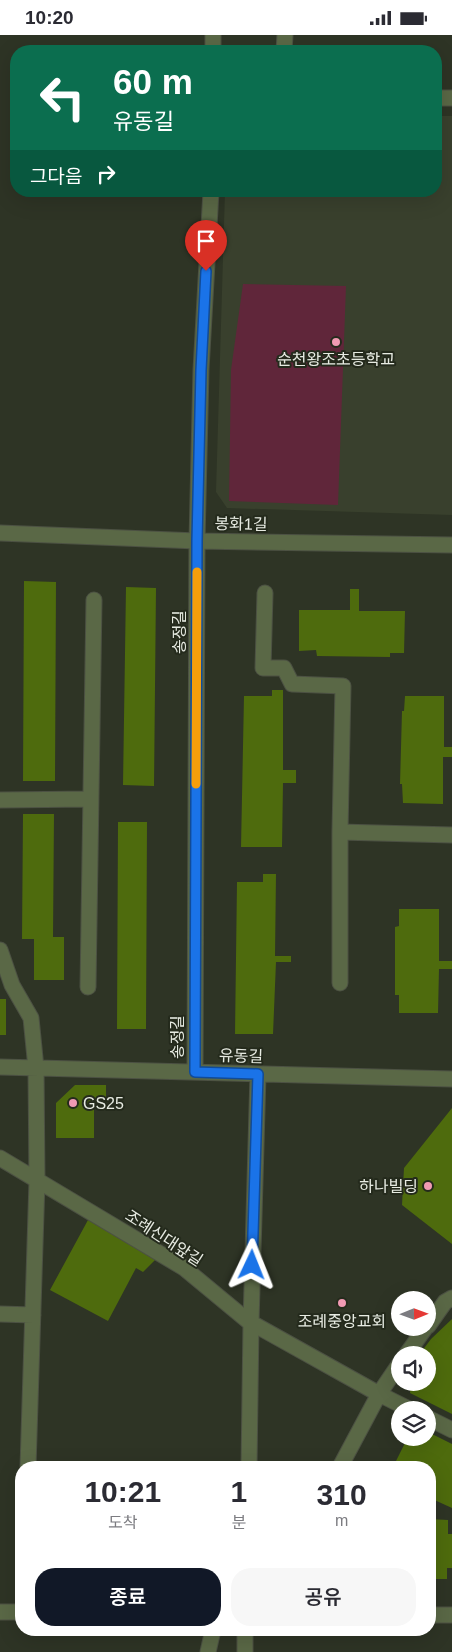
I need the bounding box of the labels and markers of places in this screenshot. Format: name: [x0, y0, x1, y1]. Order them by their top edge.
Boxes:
pin: [185, 220, 227, 271]
marker: 순천왕조초등학교: [330, 336, 342, 348]
place label: 순천왕조초등학교: [277, 351, 395, 368]
place label: GS25: [83, 1095, 124, 1112]
marker: GS25: [67, 1097, 79, 1109]
place label: 하나빌딩: [359, 1178, 418, 1195]
marker: 하나빌딩: [422, 1180, 434, 1192]
marker: 조례중앙교회: [336, 1297, 348, 1309]
place label: 조례중앙교회: [298, 1313, 386, 1330]

